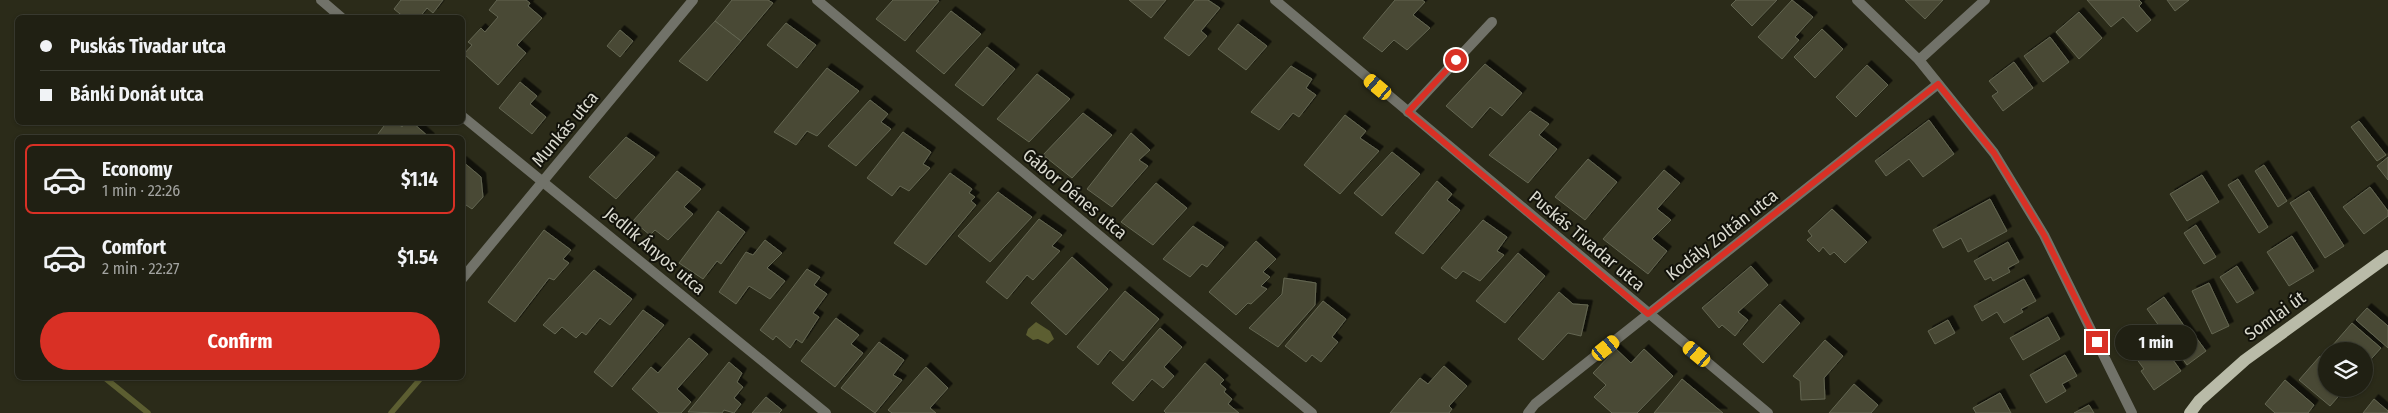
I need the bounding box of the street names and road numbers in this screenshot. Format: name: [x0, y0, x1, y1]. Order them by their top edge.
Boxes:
street label: Munkás utca: [527, 87, 603, 171]
street label: Gábor Dénes utca: [1018, 144, 1132, 244]
street label: Kodály Zoltán utca: [1662, 184, 1782, 285]
street label: Puskás Tivadar utca: [1525, 186, 1650, 296]
street label: Jedlik Ányos utca: [600, 202, 711, 300]
street label: Somlai út: [2240, 287, 2310, 345]

